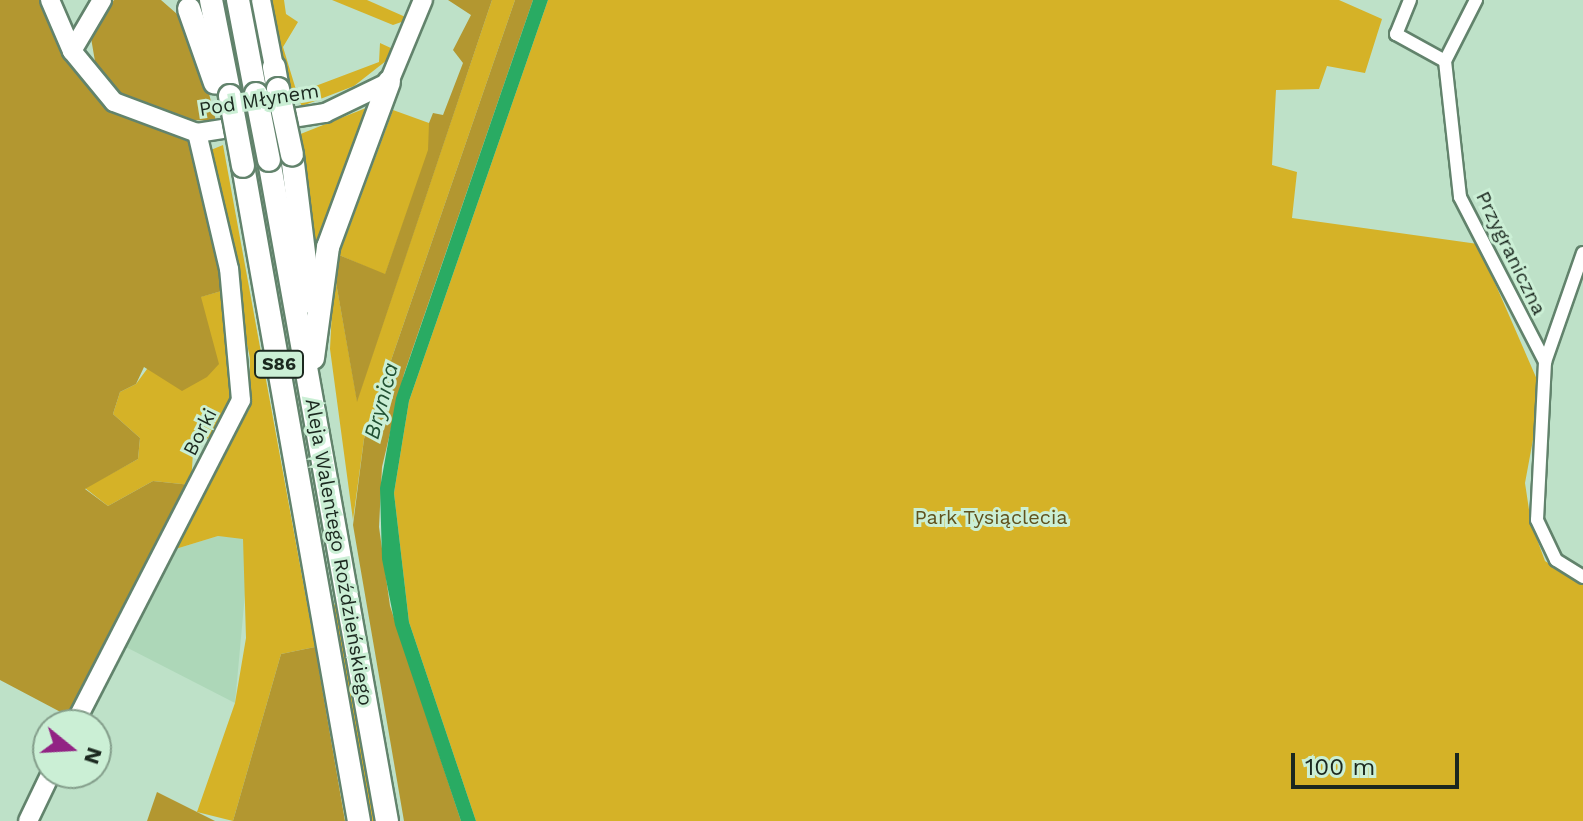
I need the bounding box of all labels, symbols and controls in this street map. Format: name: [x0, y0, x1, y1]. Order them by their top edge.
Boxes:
street label: Pod Młynem: [197, 79, 321, 121]
street label: Przygraniczna: [1471, 187, 1551, 319]
road number: S86: [253, 350, 305, 378]
water label: Brynica: [358, 360, 404, 442]
street label: Aleja Walentego Roździeńskiego: [300, 396, 378, 708]
street label: Borki: [178, 404, 222, 460]
park label: Park Tysiąclecia: [914, 505, 1068, 529]
north arrow: [32, 709, 112, 789]
scale bar: [1295, 737, 1463, 787]
text: N: [79, 744, 108, 768]
text: 100 m: [1305, 753, 1375, 781]

